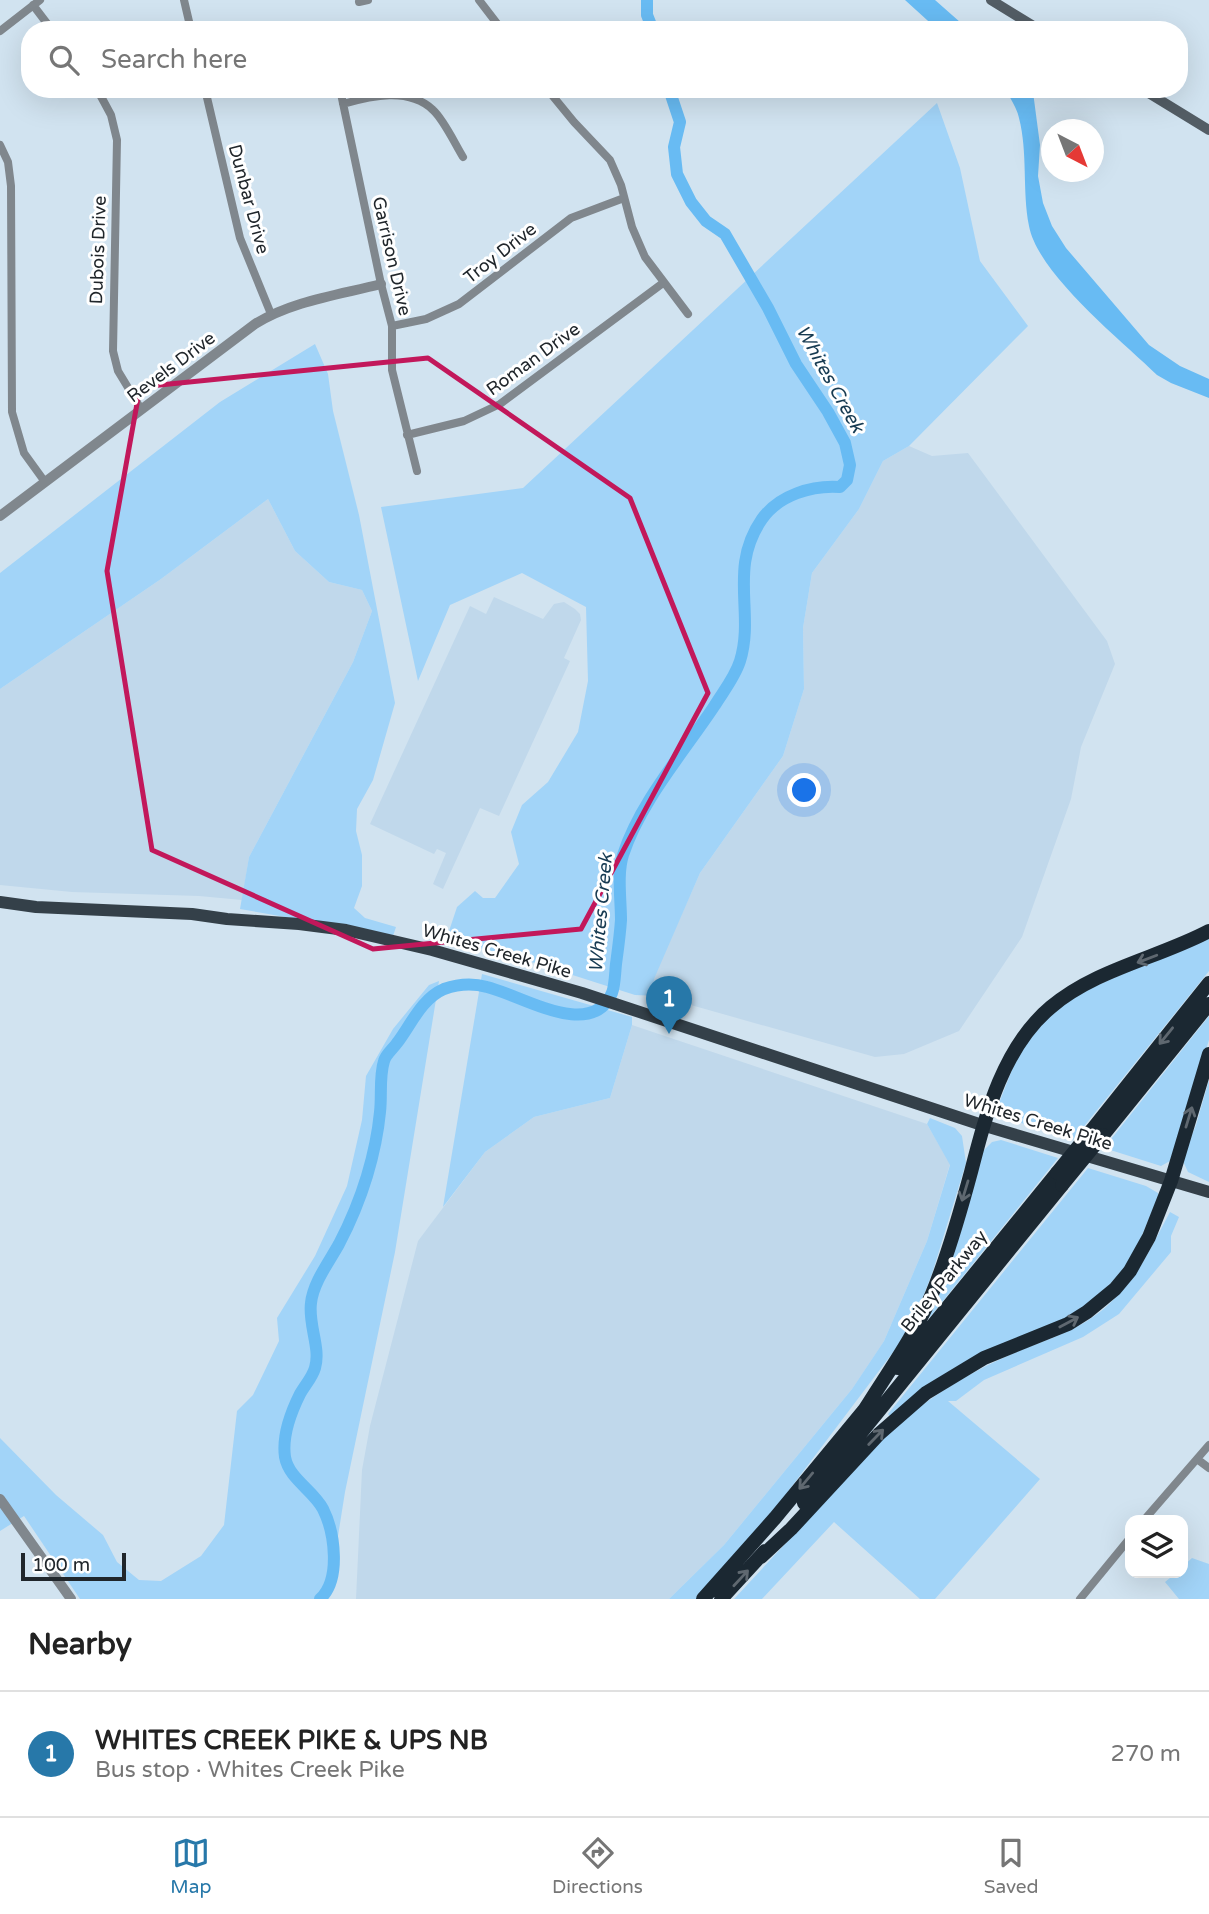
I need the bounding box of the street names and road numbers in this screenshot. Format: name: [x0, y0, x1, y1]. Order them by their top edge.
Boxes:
street label: Dunbar Drive: [224, 142, 274, 256]
street label: Garrison Drive: [368, 194, 416, 318]
street label: Dubois Drive: [85, 195, 111, 305]
street label: Troy Drive: [459, 218, 541, 288]
street label: Roman Drive: [482, 318, 584, 400]
street label: Revels Drive: [123, 327, 219, 407]
street label: Whites Creek Pike: [420, 919, 574, 983]
street label: Whites Creek Pike: [961, 1089, 1115, 1155]
street label: Briley Parkway: [896, 1225, 992, 1336]

